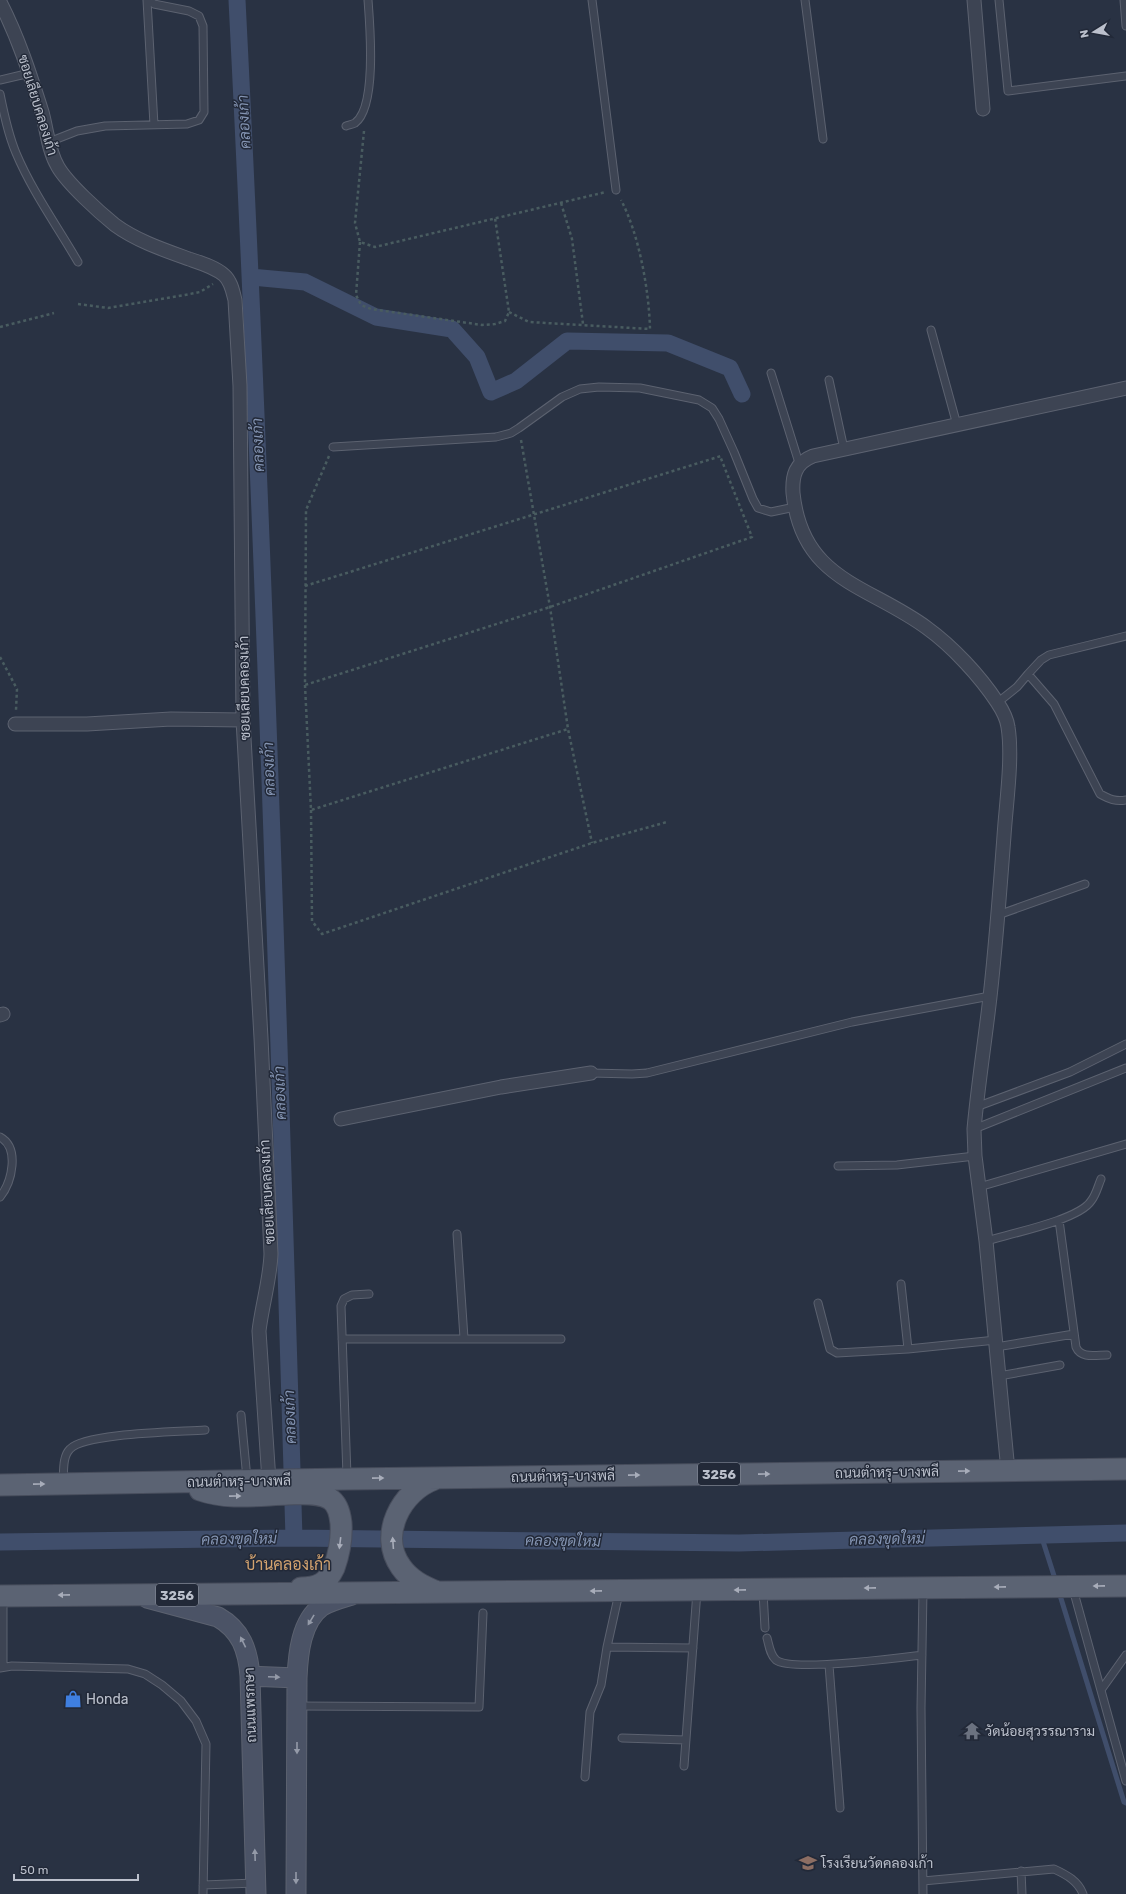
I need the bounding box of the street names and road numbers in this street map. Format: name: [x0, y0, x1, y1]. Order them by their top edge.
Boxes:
street label: ซอยเลียบคลองเก้า: [14, 52, 62, 158]
street label: ซอยเลียบคลองเก้า: [234, 636, 254, 740]
street label: ซอยเลียบคลองเก้า: [255, 1139, 279, 1245]
street label: ถนนตำหรุ-บางพลี: [835, 1462, 939, 1483]
road number: 3256: [698, 1463, 740, 1485]
street label: ถนนตำหรุ-บางพลี: [511, 1466, 615, 1487]
street label: ถนนตำหรุ-บางพลี: [187, 1471, 291, 1492]
road number: 3256: [156, 1584, 198, 1606]
street label: ถนนแพรกษา: [241, 1667, 260, 1743]

